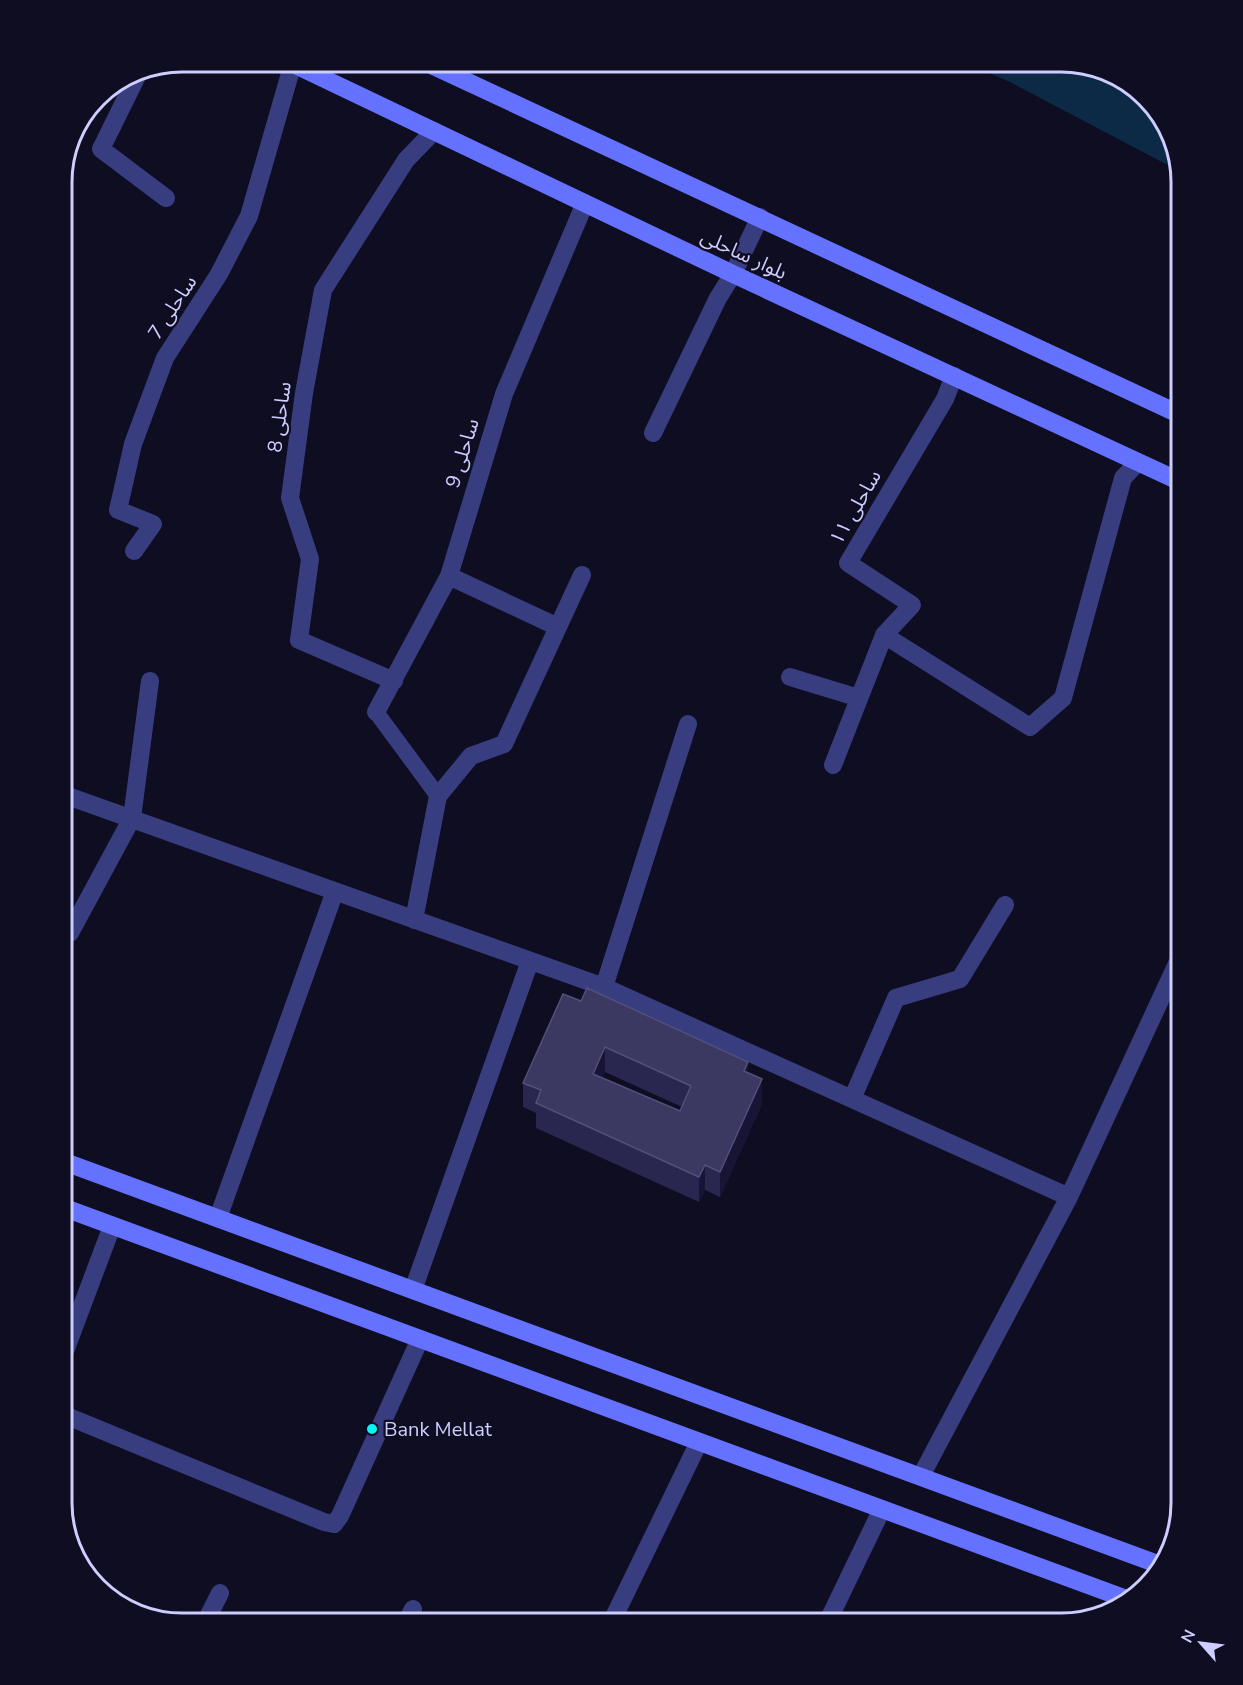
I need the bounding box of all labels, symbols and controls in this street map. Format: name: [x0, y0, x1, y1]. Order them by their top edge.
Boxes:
street label: بلوار ساحلی: [696, 223, 791, 286]
street label: ساحلی 7: [142, 270, 203, 344]
street label: ساحلی 8: [261, 380, 298, 454]
street label: ساحلی 9: [439, 415, 486, 491]
street label: ساحلی ۱۱: [823, 465, 888, 550]
place label: Bank Mellat: [384, 1416, 493, 1443]
marker: Bank Mellat: [365, 1422, 379, 1436]
north arrow: [1171, 1613, 1231, 1673]
text: N: [1176, 1626, 1201, 1647]

